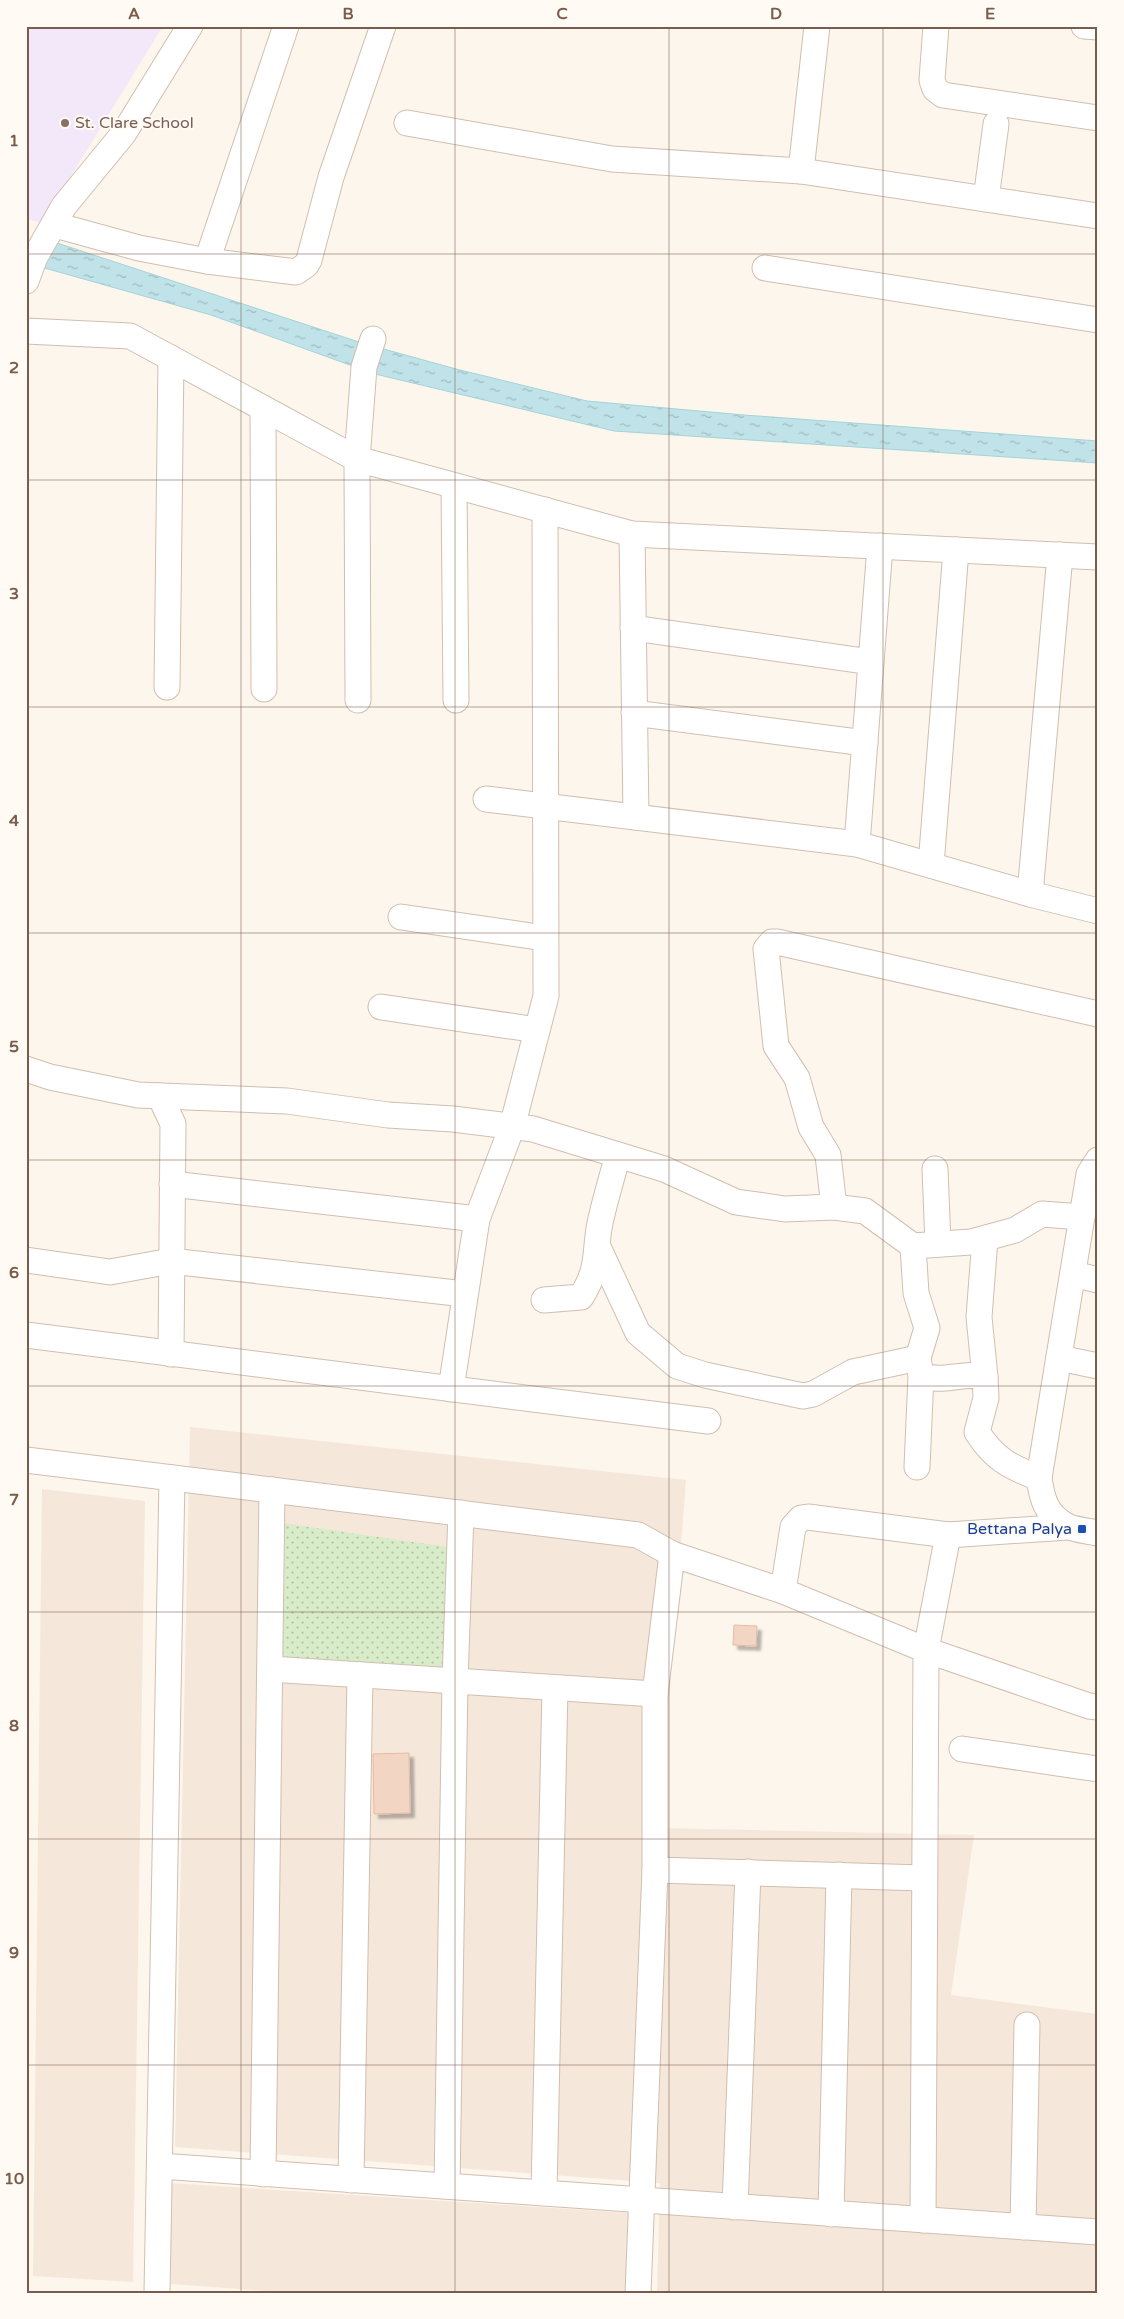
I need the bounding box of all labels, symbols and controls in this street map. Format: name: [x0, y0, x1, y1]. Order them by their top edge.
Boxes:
text: A: [128, 4, 140, 24]
text: B: [342, 4, 354, 24]
text: C: [556, 4, 568, 24]
text: D: [770, 4, 782, 24]
text: E: [985, 4, 995, 24]
place label: St. Clare School: [75, 113, 194, 133]
marker: St. Clare School: [59, 117, 71, 129]
text: 1: [9, 131, 19, 151]
text: 2: [9, 358, 19, 378]
text: 3: [9, 584, 19, 604]
text: 4: [9, 811, 19, 831]
text: 5: [9, 1037, 19, 1057]
text: 6: [9, 1263, 19, 1283]
text: 7: [9, 1490, 19, 1510]
place label: Bettana Palya: [967, 1519, 1072, 1539]
marker: Bettana Palya: [1076, 1523, 1088, 1535]
text: 8: [9, 1716, 19, 1736]
text: 9: [9, 1943, 19, 1963]
text: 10: [4, 2169, 24, 2189]

